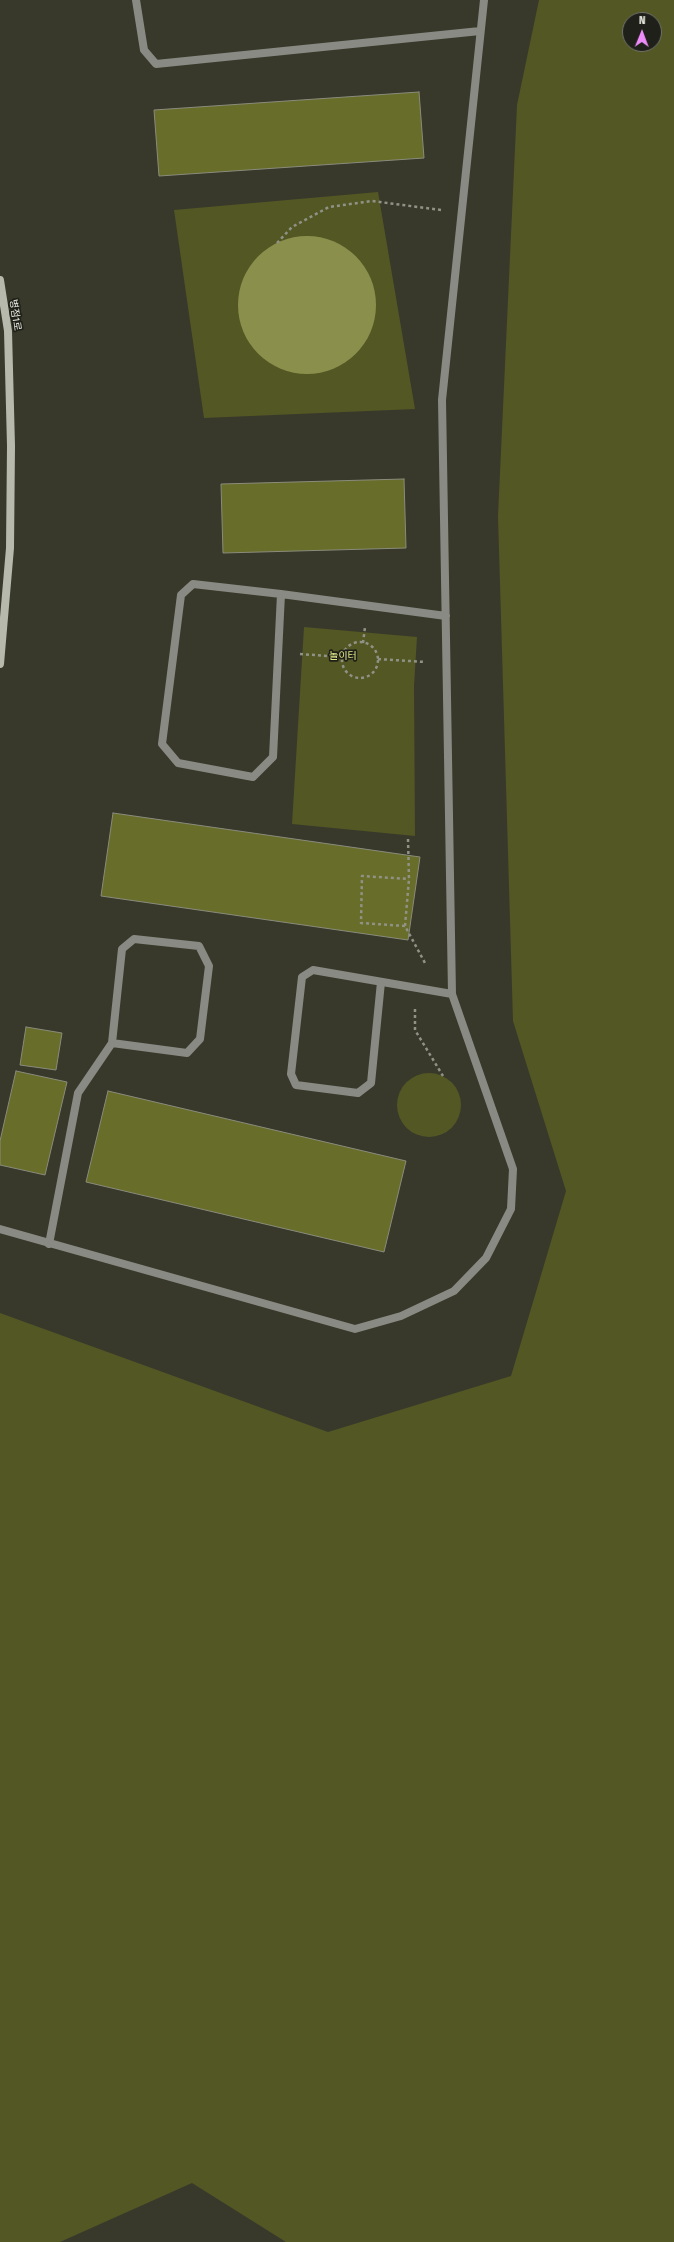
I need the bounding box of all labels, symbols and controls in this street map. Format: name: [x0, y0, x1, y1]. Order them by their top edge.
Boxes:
north arrow: [622, 12, 662, 52]
text: N: [639, 14, 646, 27]
street label: 병점1로: [7, 299, 23, 331]
park label: 놀이터: [329, 650, 357, 662]

